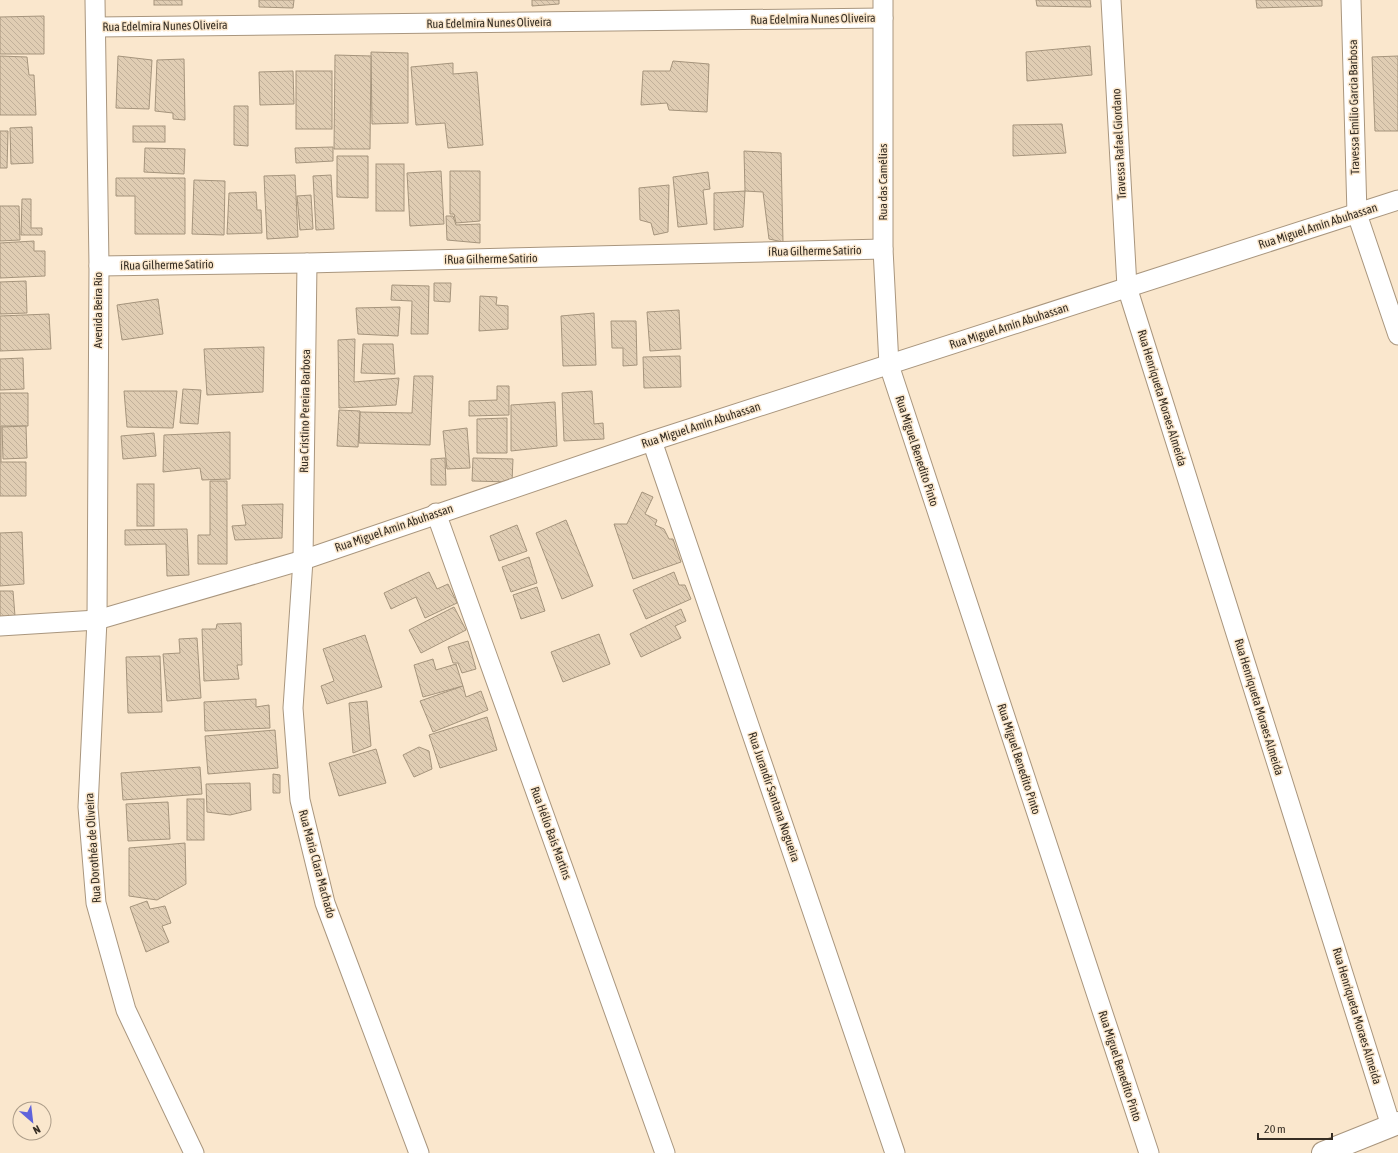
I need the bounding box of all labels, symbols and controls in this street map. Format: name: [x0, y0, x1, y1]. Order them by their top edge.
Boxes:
street label: Rua Edelmira Nunes Oliveira: [750, 11, 876, 27]
street label: Rua Edelmira Nunes Oliveira: [426, 15, 552, 31]
street label: Rua Edelmira Nunes Oliveira: [102, 18, 228, 34]
street label: Travessa Emílio Garcia Barbosa: [1346, 39, 1362, 175]
street label: Travessa Rafael Giordano: [1109, 88, 1129, 200]
street label: Rua das Camélias: [876, 144, 890, 221]
street label: Rua Miguel Amin Abuhassan: [1257, 200, 1379, 252]
street label: íRua Gilherme Satirio: [768, 243, 862, 259]
street label: íRua Gilherme Satirio: [444, 251, 538, 267]
street label: íRua Gilherme Satirio: [120, 257, 214, 273]
street label: Avenida Beira Rio: [91, 271, 105, 348]
street label: Rua Miguel Amin Abuhassan: [948, 300, 1070, 352]
street label: Rua Henriqueta Moraes Almeida: [1135, 328, 1189, 468]
street label: Rua Cristino Pereira Barbosa: [297, 349, 313, 473]
street label: Rua Miguel Benedito Pinto: [892, 394, 942, 508]
street label: Rua Miguel Amin Abuhassan: [640, 399, 762, 451]
street label: Rua Miguel Amin Abuhassan: [333, 501, 455, 555]
street label: Rua Henriqueta Moraes Almeida: [1232, 637, 1286, 777]
street label: Rua Miguel Benedito Pinto: [994, 702, 1044, 816]
street label: Rua Jurandir Santana Nogueira: [745, 730, 803, 864]
street label: Rua Hélio Baís Martins: [528, 785, 574, 881]
street label: Rua Dorothéa de Oliveira: [82, 793, 104, 903]
street label: Rua Maria Clara Machado: [296, 808, 338, 920]
street label: Rua Henriqueta Moraes Almeida: [1330, 946, 1384, 1086]
street label: Rua Miguel Benedito Pinto: [1095, 1009, 1145, 1123]
north arrow: [12, 1101, 52, 1141]
scale bar: [1258, 1115, 1332, 1141]
text: 20 m: [1264, 1122, 1286, 1136]
text: N: [31, 1123, 42, 1137]

